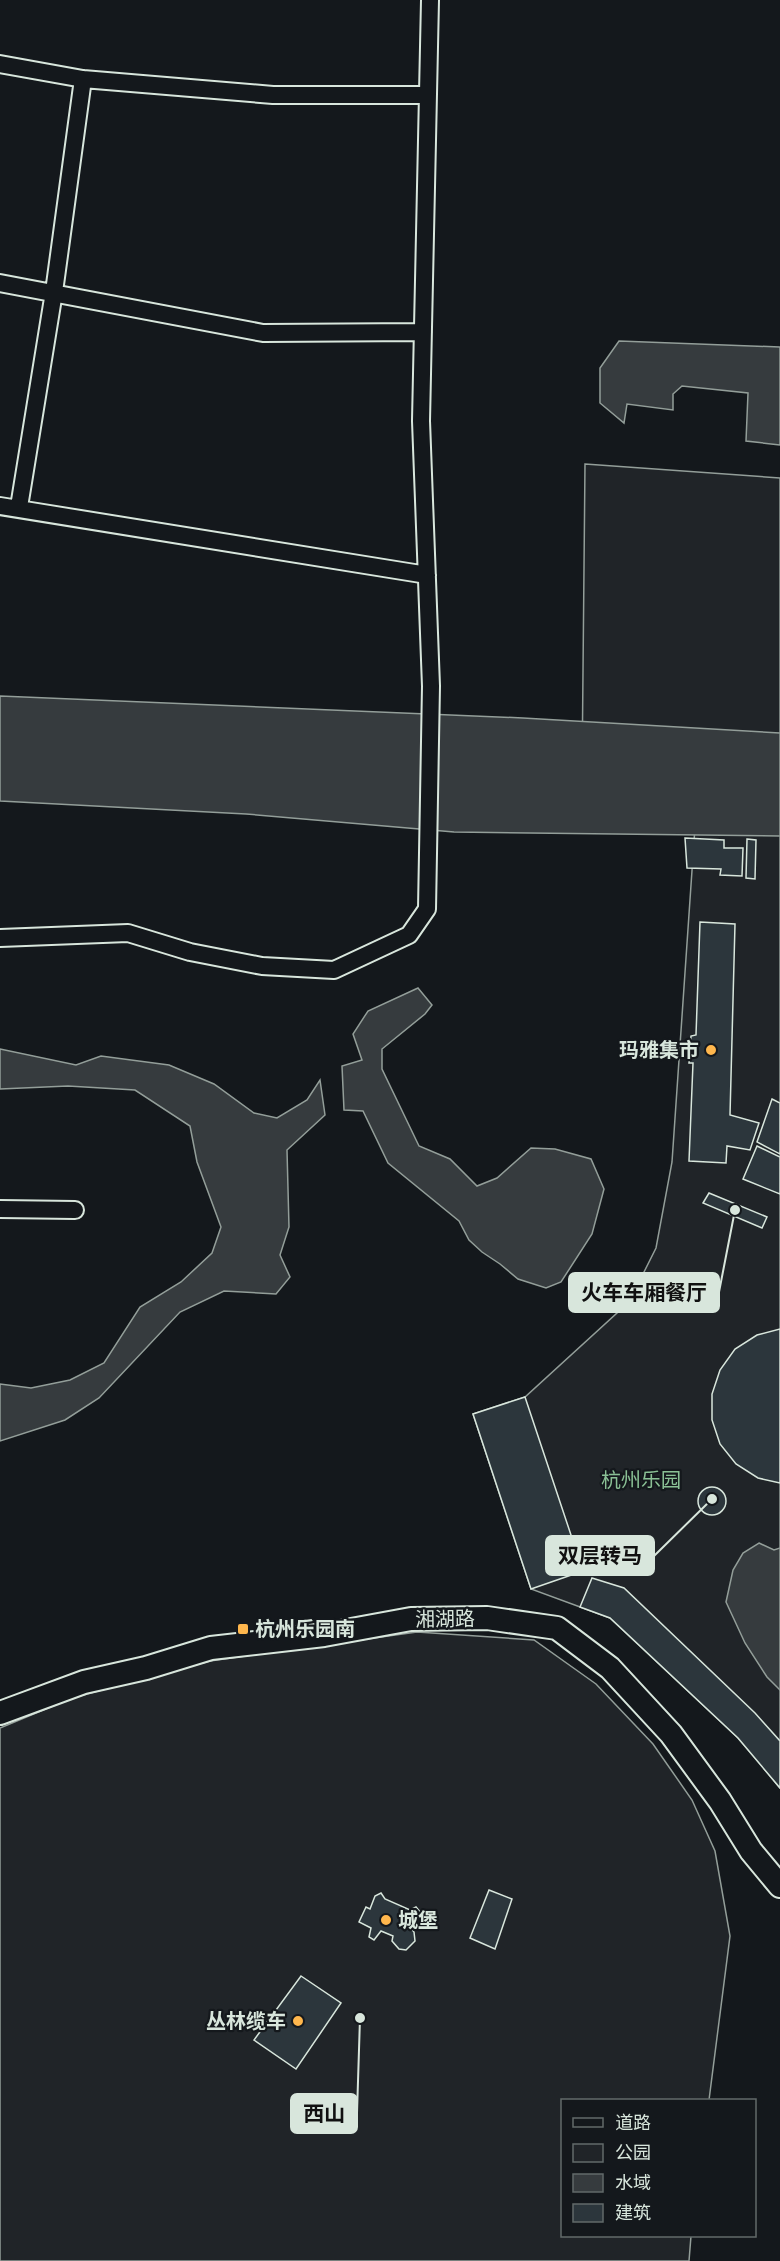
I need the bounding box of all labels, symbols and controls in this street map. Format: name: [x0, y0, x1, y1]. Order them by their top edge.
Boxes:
place label: 玛雅集市: [619, 1037, 699, 1063]
marker: 玛雅集市: [704, 1043, 718, 1057]
callout: 火车车厢餐厅: [569, 1273, 719, 1312]
text: 火车车厢餐厅: [581, 1279, 707, 1306]
park label: 杭州乐园: [601, 1467, 681, 1493]
callout: 双层转马: [546, 1536, 654, 1575]
text: 双层转马: [558, 1542, 642, 1569]
street label: 湘湖路: [415, 1605, 475, 1633]
place label: 杭州乐园南: [255, 1616, 355, 1642]
marker: 杭州乐园南: [236, 1622, 250, 1636]
place label: 城堡: [398, 1907, 438, 1933]
marker: 城堡: [379, 1913, 393, 1927]
place label: 丛林缆车: [206, 2008, 286, 2034]
marker: 丛林缆车: [291, 2014, 305, 2028]
callout: 西山: [291, 2094, 357, 2133]
legend: [561, 2099, 756, 2237]
text: 西山: [303, 2100, 345, 2127]
text: 道路: [615, 2111, 651, 2134]
text: 公园: [615, 2141, 651, 2164]
text: 水域: [615, 2171, 651, 2194]
text: 建筑: [615, 2201, 651, 2224]

